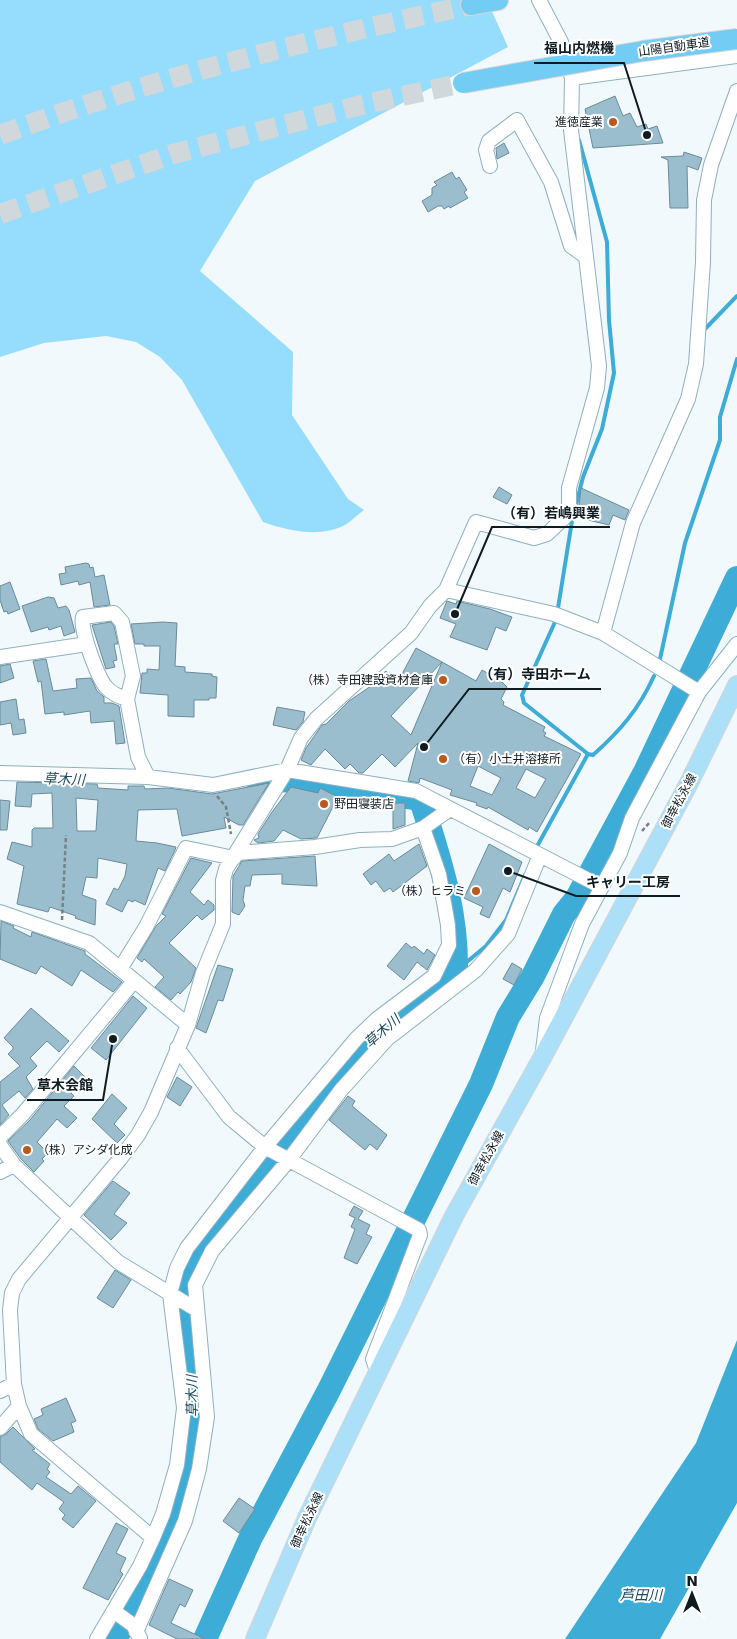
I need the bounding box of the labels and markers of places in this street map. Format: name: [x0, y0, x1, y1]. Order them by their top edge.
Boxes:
callout: 福山内燃機: [534, 34, 624, 63]
place label: 進徳産業: [555, 115, 603, 129]
marker: 進徳産業: [607, 116, 619, 128]
callout: （有）若嶋興業: [492, 498, 610, 527]
callout: （有）寺田ホーム: [469, 660, 601, 689]
place label: （株）寺田建設資材倉庫: [301, 673, 433, 687]
marker: （株）寺田建設資材倉庫: [437, 674, 449, 686]
place label: （有）小土井溶接所: [453, 752, 561, 766]
marker: （有）小土井溶接所: [437, 753, 449, 765]
place label: 野田寝装店: [334, 797, 394, 811]
marker: 野田寝装店: [318, 798, 330, 810]
callout: キャリー工房: [576, 867, 680, 896]
place label: （株）ヒラミ: [394, 884, 466, 898]
marker: （株）ヒラミ: [470, 885, 482, 897]
callout: 草木会館: [27, 1071, 103, 1100]
place label: （株）アシダ化成: [37, 1143, 133, 1157]
marker: （株）アシダ化成: [21, 1144, 33, 1156]

